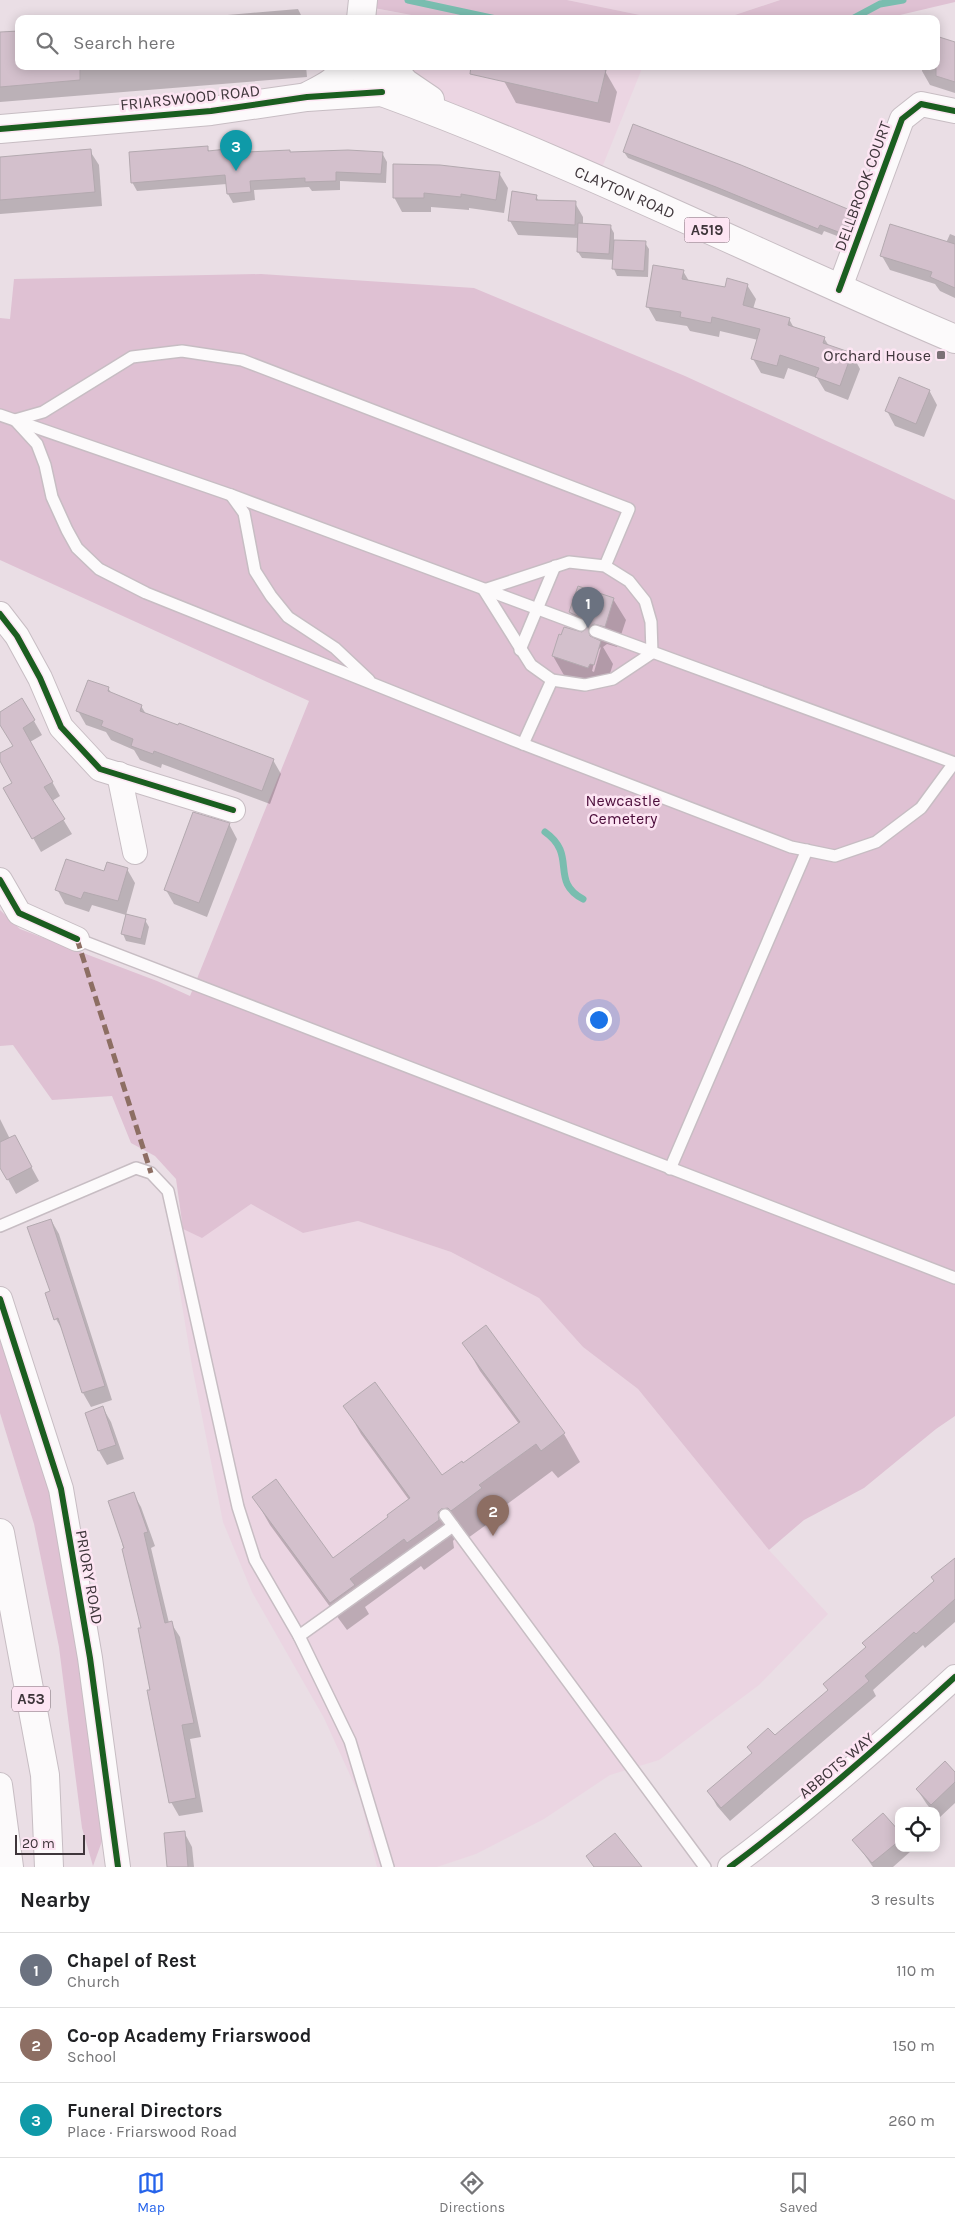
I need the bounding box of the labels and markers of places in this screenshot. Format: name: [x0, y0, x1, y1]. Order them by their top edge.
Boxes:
pin: 3: [220, 130, 252, 171]
place label: Orchard House: [823, 346, 931, 365]
marker: Orchard House: [935, 349, 947, 361]
pin: 1: [572, 587, 604, 628]
pin: 2: [477, 1495, 509, 1536]

